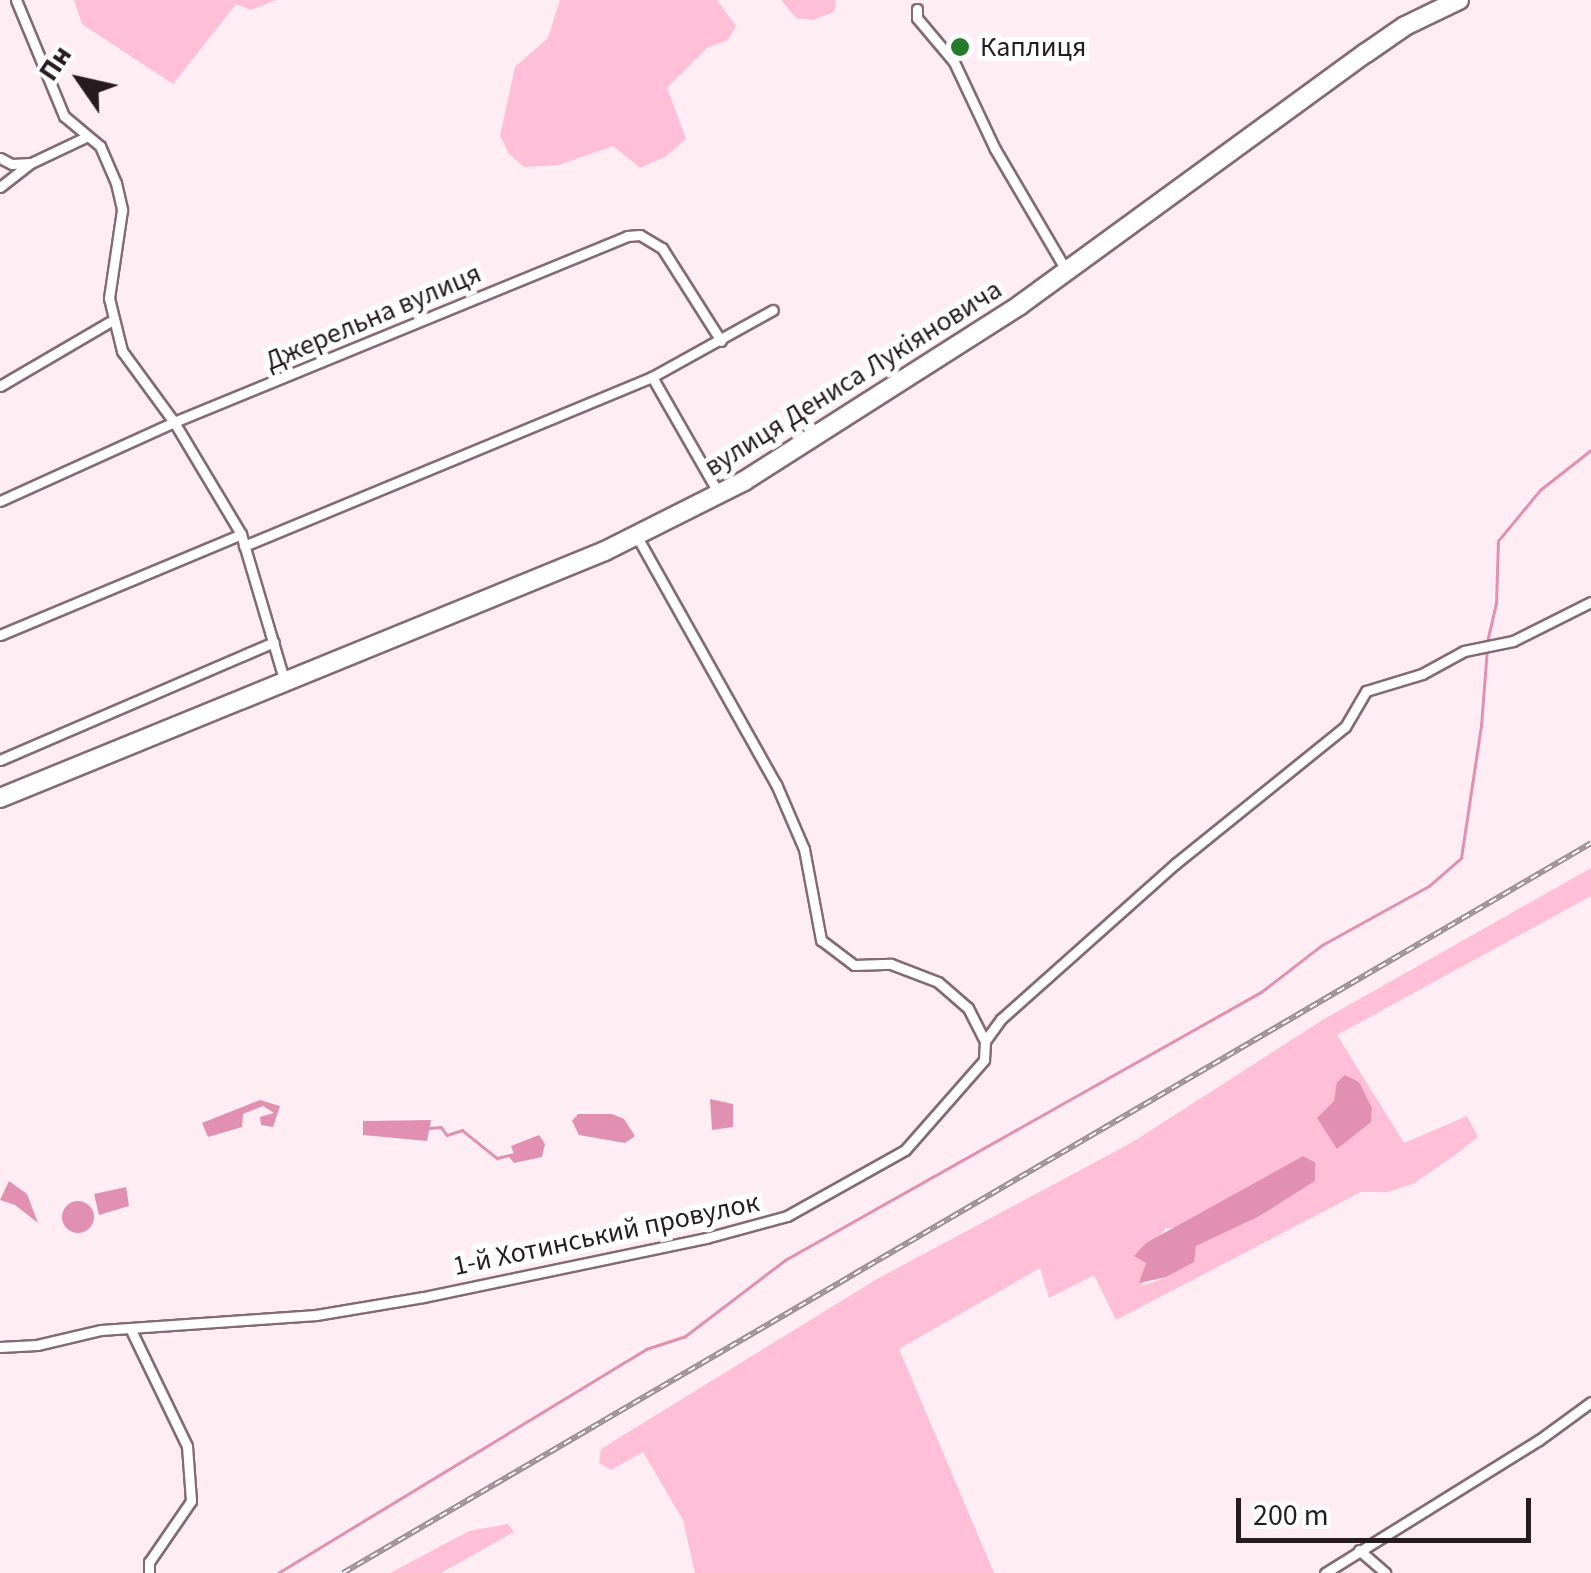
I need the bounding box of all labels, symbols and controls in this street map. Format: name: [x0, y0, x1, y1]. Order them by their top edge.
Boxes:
north arrow: [30, 30, 130, 130]
place label: Каплиця: [980, 30, 1087, 64]
marker: Каплиця: [949, 36, 971, 58]
text: Пн: [29, 38, 81, 89]
street label: Джерельна вулиця: [260, 256, 486, 378]
street label: вулиця Дениса Лукіяновича: [698, 273, 1008, 483]
street label: 1-й Хотинський провулок: [450, 1185, 762, 1283]
scale bar: [1241, 1478, 1536, 1540]
text: 200 m: [1253, 1494, 1329, 1537]

